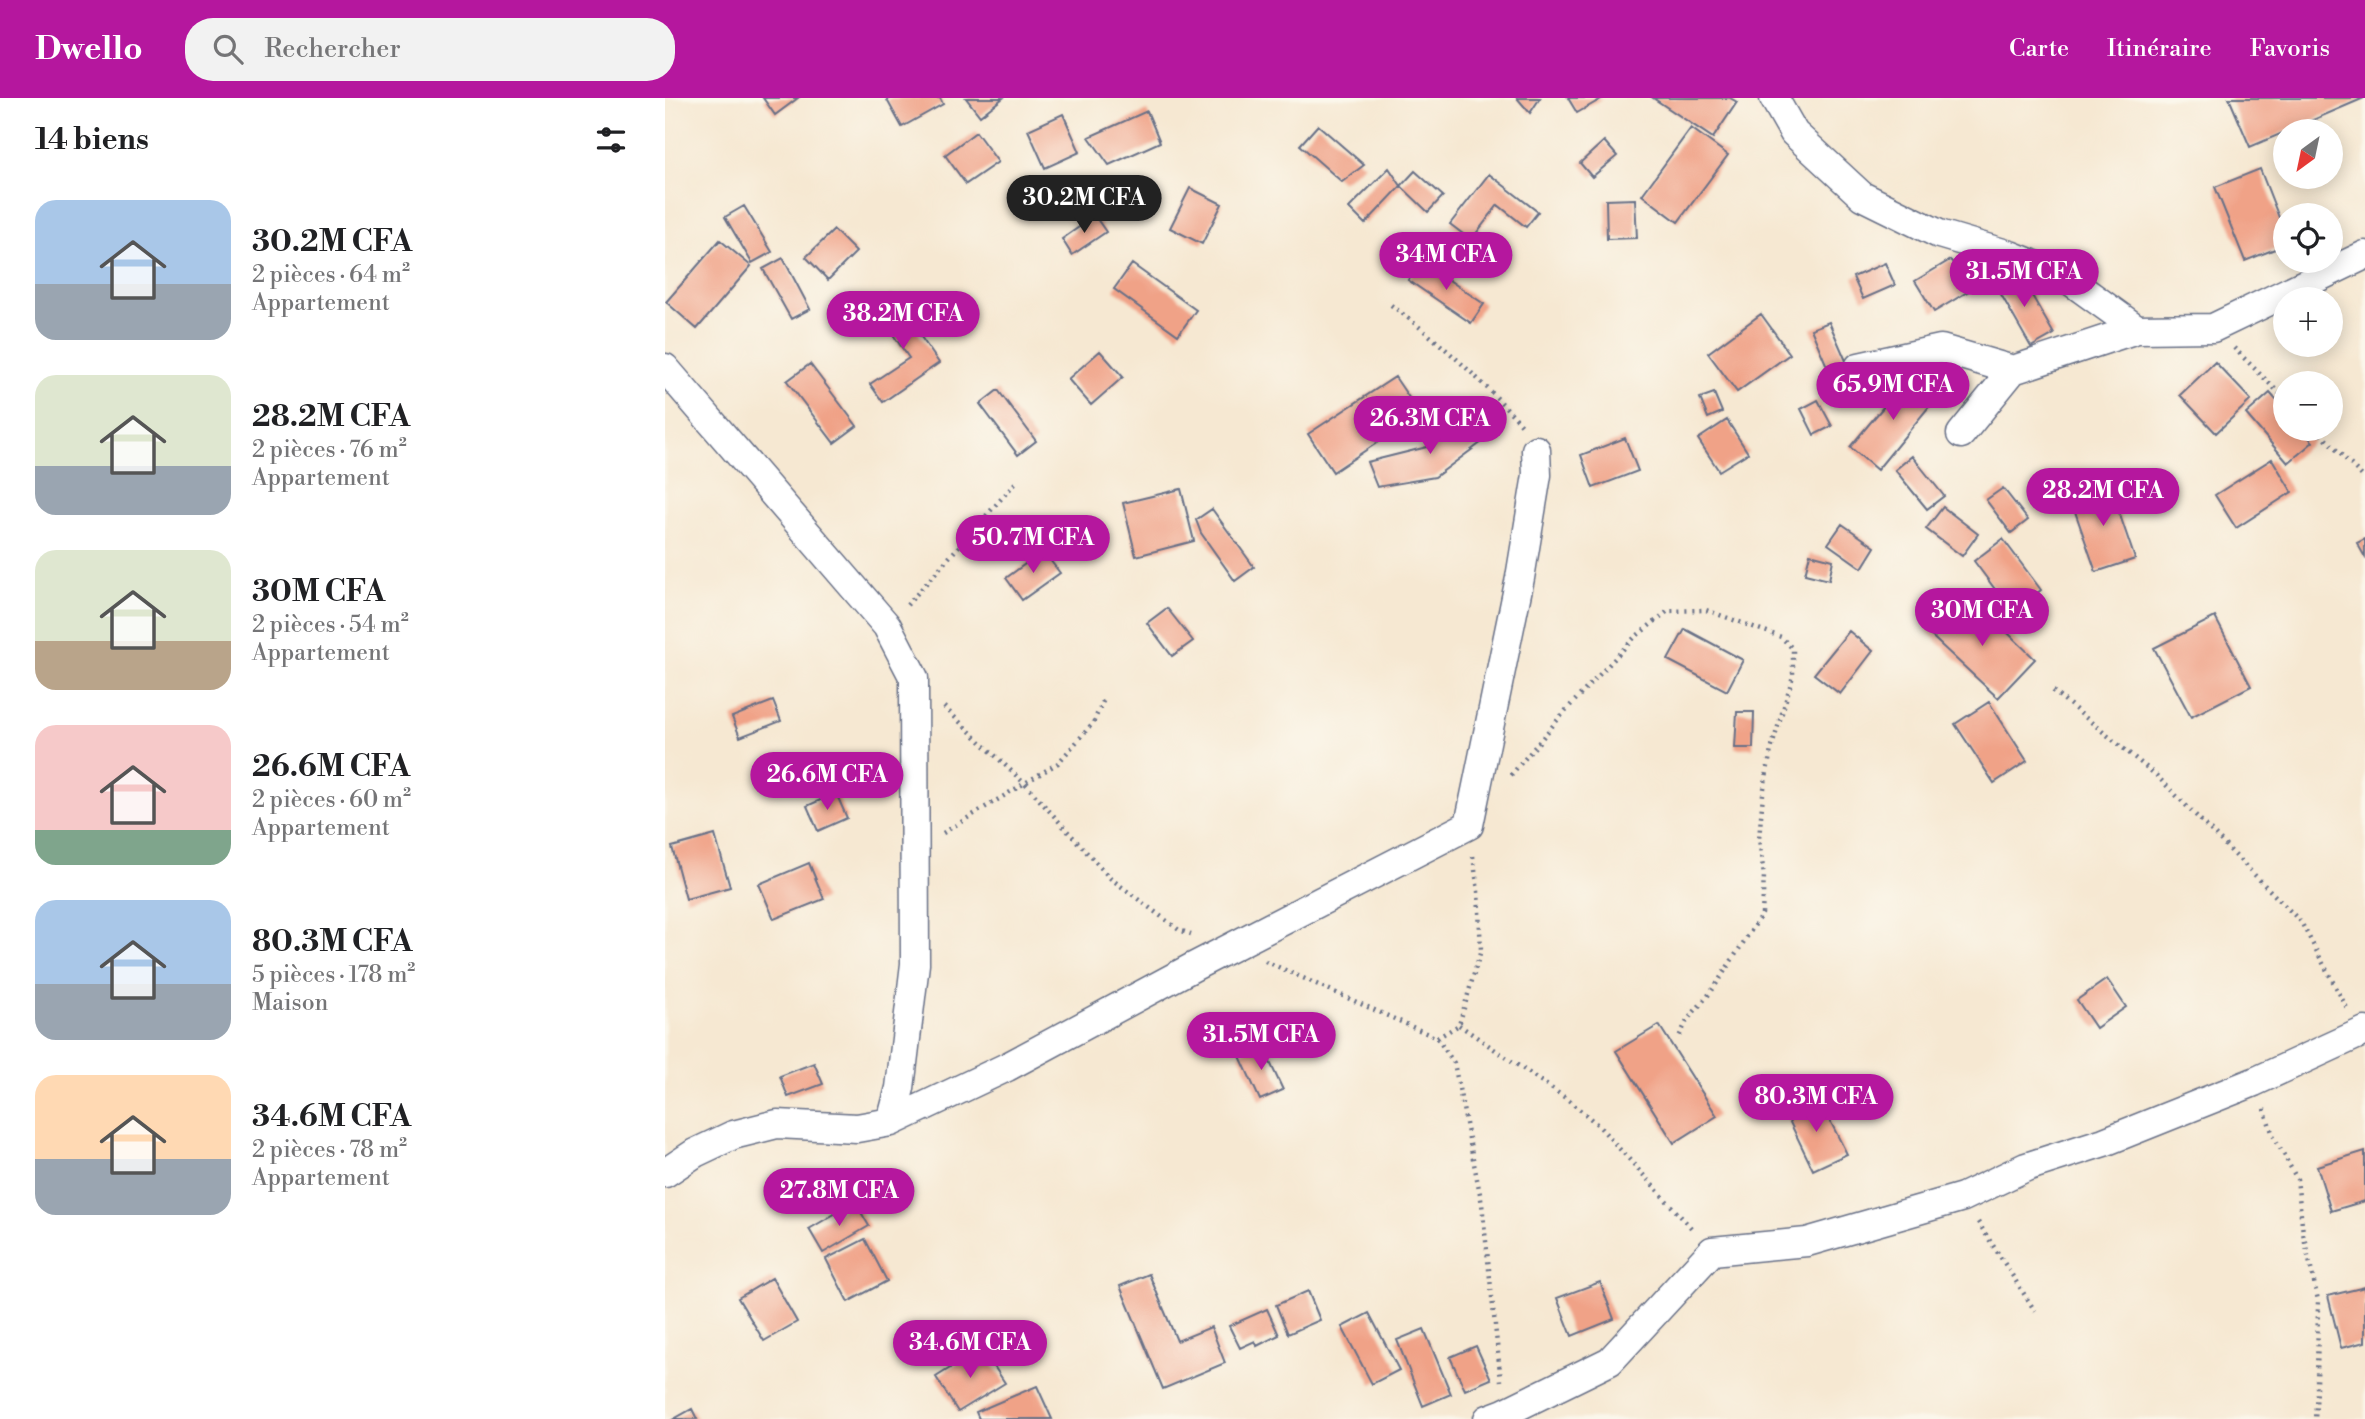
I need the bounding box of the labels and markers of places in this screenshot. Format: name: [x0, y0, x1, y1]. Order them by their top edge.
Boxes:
pin: 30.2M CFA: [1004, 176, 1164, 235]
pin: 34M CFA: [1381, 232, 1511, 292]
pin: 31.5M CFA: [1944, 250, 2104, 309]
pin: 38.2M CFA: [823, 292, 983, 351]
pin: 65.9M CFA: [1813, 362, 1973, 422]
pin: 26.3M CFA: [1350, 396, 1510, 456]
pin: 28.2M CFA: [2023, 468, 2183, 528]
pin: 50.7M CFA: [953, 516, 1113, 575]
pin: 30M CFA: [1917, 588, 2047, 648]
pin: 26.6M CFA: [747, 752, 907, 812]
pin: 31.5M CFA: [1181, 1012, 1341, 1072]
pin: 80.3M CFA: [1736, 1074, 1896, 1134]
pin: 27.8M CFA: [759, 1168, 919, 1228]
pin: 34.6M CFA: [890, 1320, 1050, 1380]

